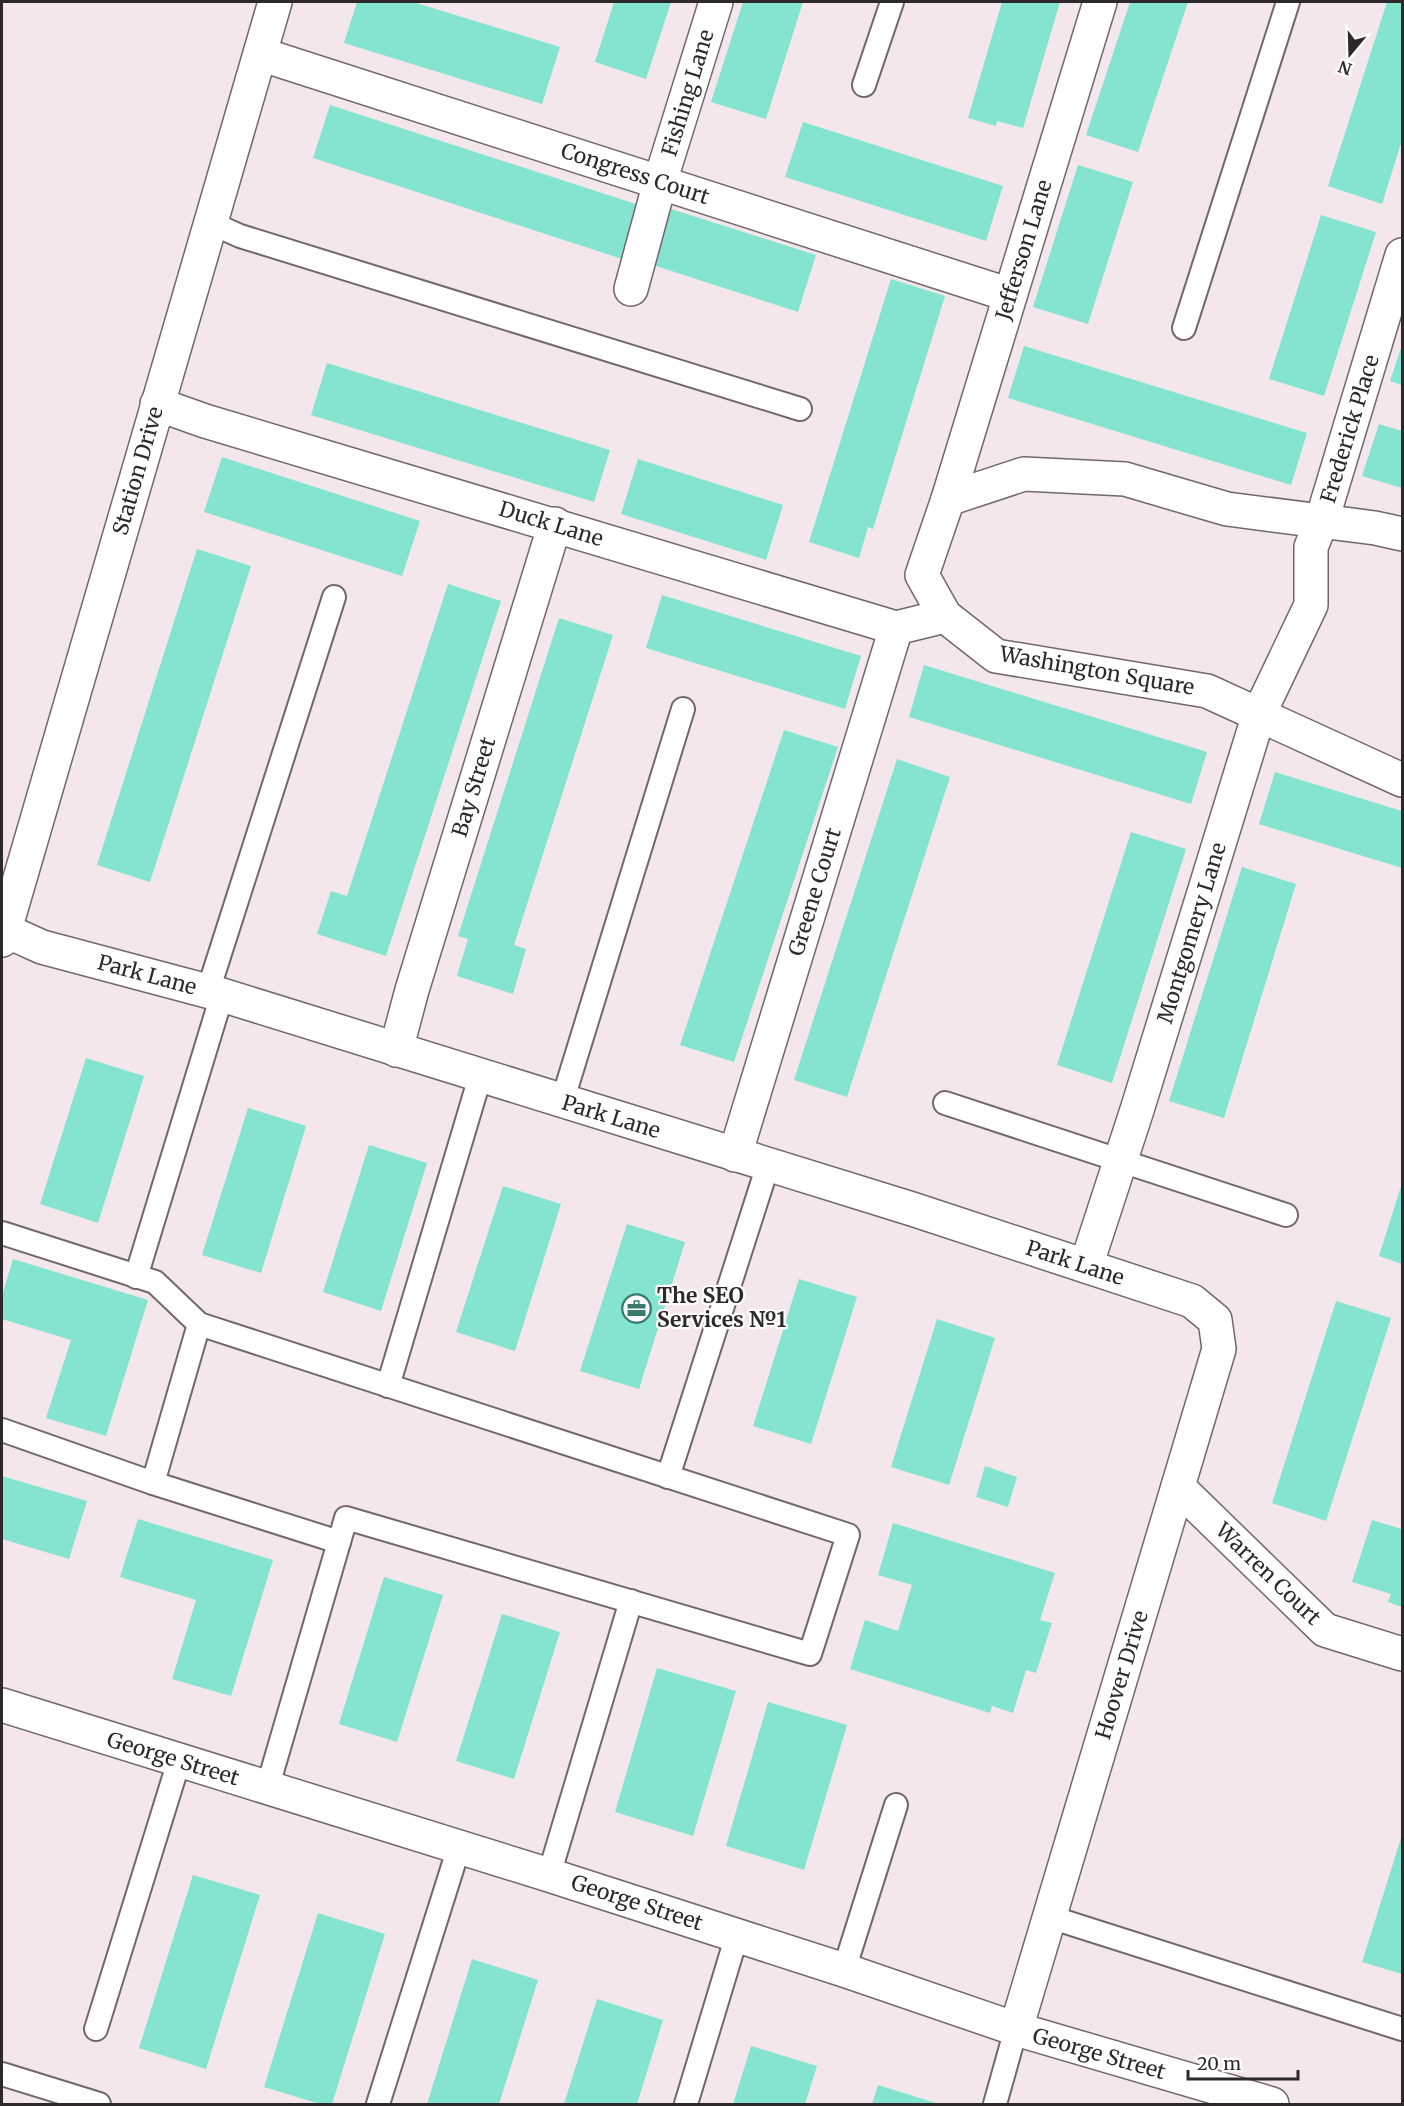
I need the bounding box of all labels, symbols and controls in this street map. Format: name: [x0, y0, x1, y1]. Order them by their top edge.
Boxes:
north arrow: [1320, 24, 1380, 84]
street label: Fishing Lane: [655, 26, 720, 160]
text: N: [1336, 57, 1354, 80]
street label: Congress Court: [558, 137, 713, 210]
street label: Jefferson Lane: [989, 176, 1058, 324]
street label: Frederick Place: [1314, 351, 1385, 506]
street label: Station Drive: [106, 403, 169, 538]
street label: Duck Lane: [496, 495, 607, 552]
street label: Washington Square: [997, 640, 1196, 701]
street label: Bay Street: [446, 734, 501, 840]
street label: Greene Court: [782, 825, 847, 959]
street label: Montgomery Lane: [1151, 839, 1232, 1026]
street label: Park Lane: [95, 948, 200, 1001]
street label: Park Lane: [559, 1089, 664, 1144]
street label: Park Lane: [1023, 1234, 1128, 1291]
place label: The SEO Services №1: [657, 1282, 786, 1333]
office icon: The SEO Services №1: [620, 1292, 652, 1324]
street label: Warren Court: [1209, 1516, 1327, 1631]
street label: Hoover Drive: [1089, 1607, 1154, 1742]
street label: George Street: [104, 1726, 242, 1791]
street label: George Street: [568, 1869, 706, 1936]
street label: George Street: [1030, 2022, 1169, 2085]
scale bar: [1188, 2043, 1298, 2081]
text: 20 m: [1197, 2052, 1241, 2075]

